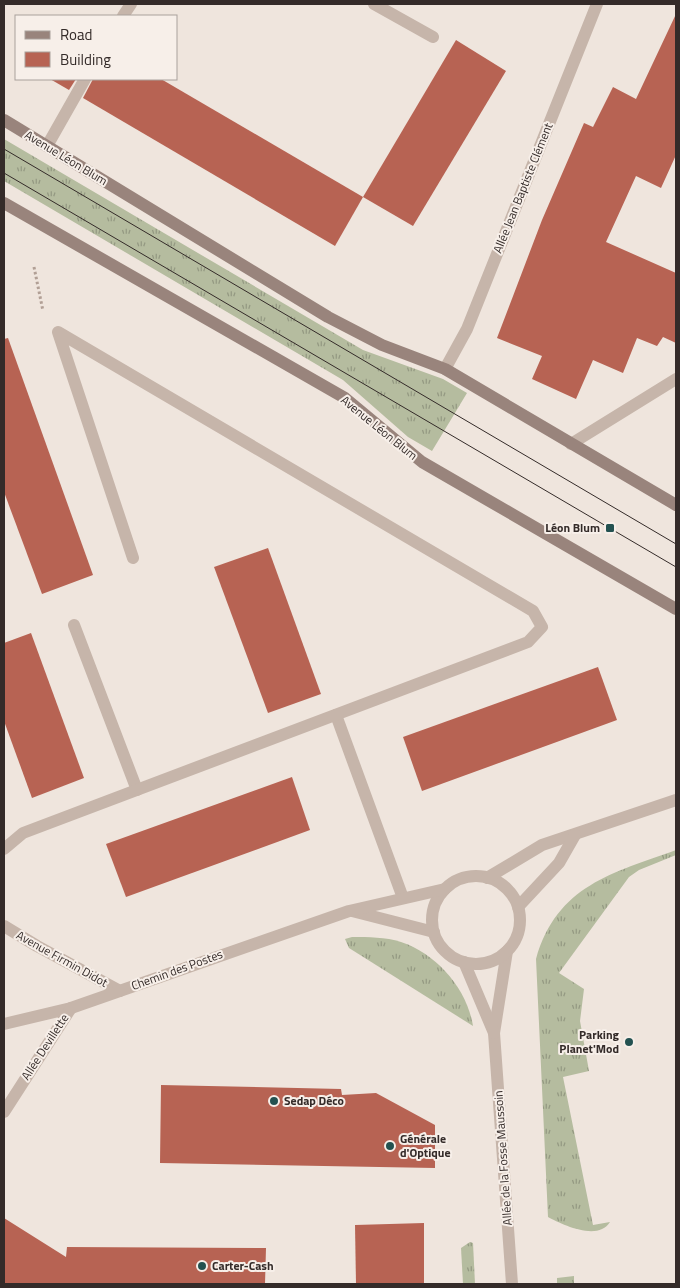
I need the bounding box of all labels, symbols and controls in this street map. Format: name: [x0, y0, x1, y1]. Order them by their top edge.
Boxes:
legend: [15, 15, 178, 80]
text: Road: [60, 23, 92, 46]
text: Building: [60, 48, 111, 71]
street label: Allée Jean Baptiste Clément: [488, 119, 558, 256]
street label: Avenue Léon Blum: [21, 125, 111, 190]
street label: Avenue Léon Blum: [337, 391, 422, 465]
place label: Léon Blum: [545, 518, 600, 537]
marker: Léon Blum: [604, 522, 616, 534]
street label: Avenue Firmin Didot: [13, 925, 112, 992]
street label: Chemin des Postes: [128, 944, 226, 995]
street label: Allée Devillette: [16, 1010, 73, 1084]
place label: Parking Planet'Mod: [559, 1025, 620, 1058]
marker: Parking Planet'Mod: [623, 1036, 635, 1048]
street label: Allée de la Fosse Maussoin: [488, 1090, 517, 1226]
place label: Sedap Déco: [284, 1091, 344, 1110]
marker: Sedap Déco: [268, 1095, 280, 1107]
place label: Générale d'Optique: [400, 1129, 451, 1162]
marker: Générale d'Optique: [384, 1140, 396, 1152]
place label: Carter-Cash: [212, 1256, 274, 1275]
marker: Carter-Cash: [196, 1260, 208, 1272]

